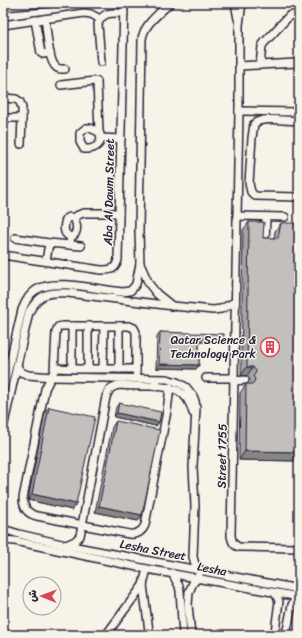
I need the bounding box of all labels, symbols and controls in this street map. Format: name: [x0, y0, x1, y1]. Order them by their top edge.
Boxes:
street label: Aba Al Dawm Street: [97, 138, 121, 247]
place label: Qatar Science & Technology Park: [170, 329, 257, 365]
building icon: Qatar Science & Technology Park: [259, 336, 281, 358]
street label: Street 1755: [210, 423, 234, 489]
street label: Lesha Street: [118, 533, 188, 567]
street label: Lesha: [195, 555, 230, 583]
north arrow: [22, 576, 62, 616]
text: ش: [23, 590, 42, 602]

